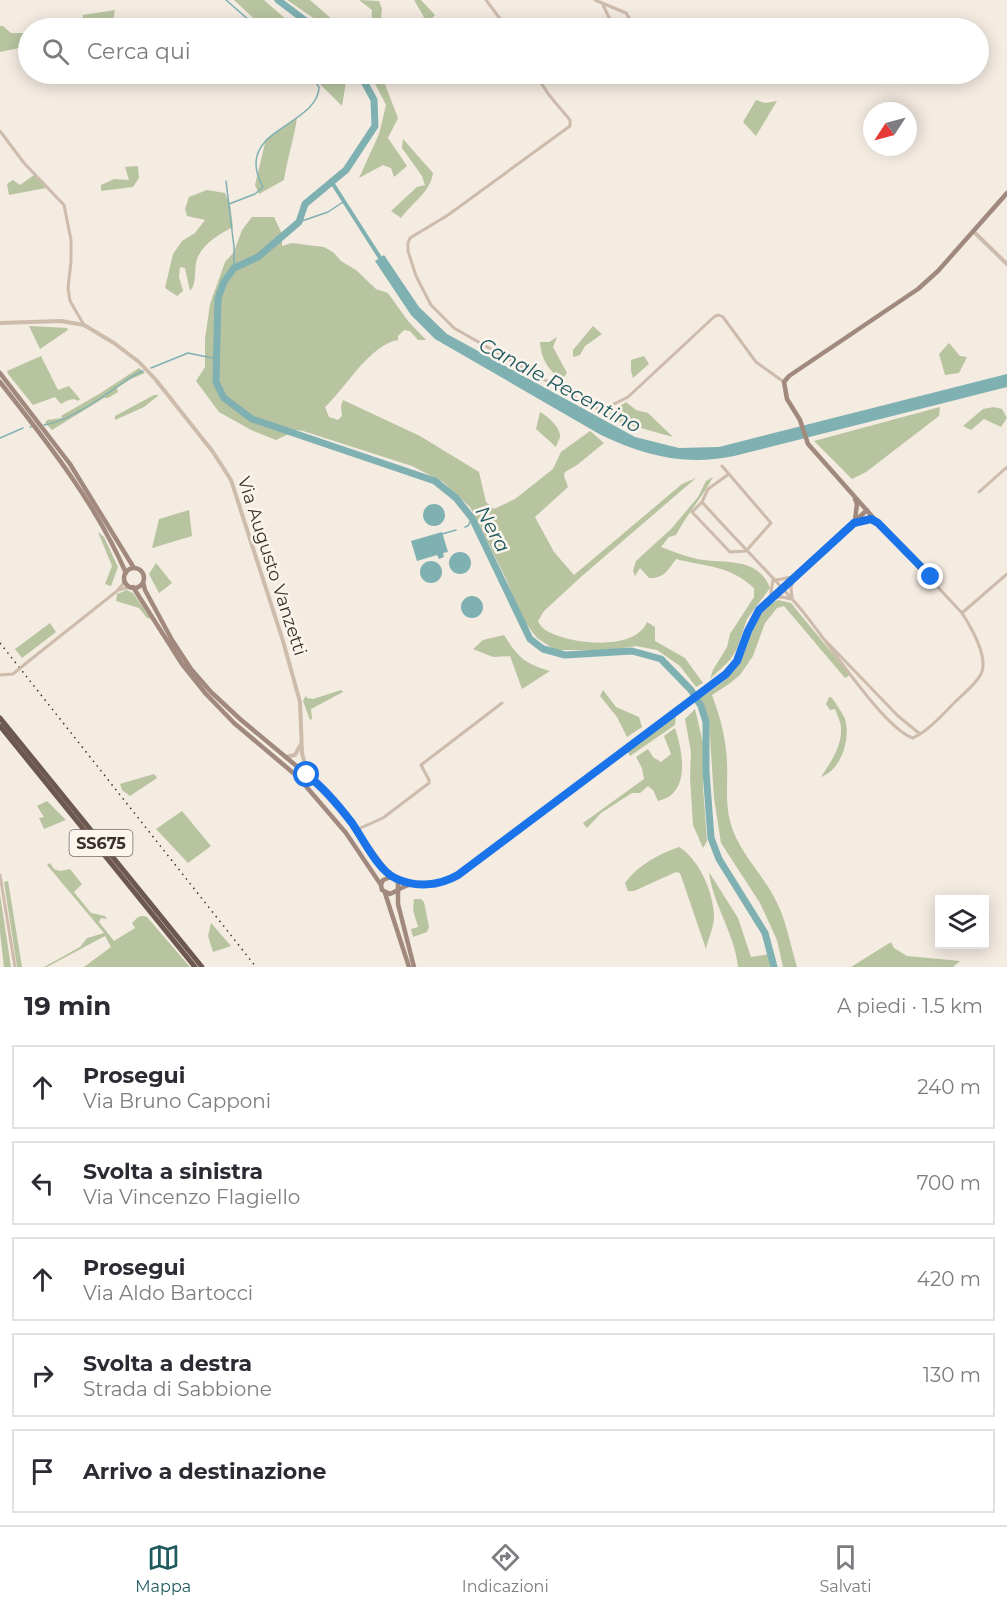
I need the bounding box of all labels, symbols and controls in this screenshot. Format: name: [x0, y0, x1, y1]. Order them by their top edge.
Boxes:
search box: [18, 18, 989, 84]
icon: search: [39, 35, 72, 68]
text: Cerca qui: [87, 38, 191, 65]
north arrow: [863, 102, 917, 156]
water label: Canale Recentino: [475, 332, 645, 438]
street label: Via Augusto Vanzetti: [233, 474, 311, 658]
water label: Nera: [470, 501, 516, 557]
route end: [917, 563, 943, 589]
route start: [293, 761, 319, 787]
road number: SS675: [70, 830, 132, 856]
map controls: [935, 895, 989, 949]
button: layers: [935, 895, 989, 949]
text: 19 min: [24, 990, 111, 1022]
text: A piedi · 1.5 km: [837, 994, 983, 1018]
text: Prosegui: [83, 1062, 185, 1089]
icon: ahead: [26, 1071, 59, 1104]
text: 240 m: [917, 1075, 981, 1099]
text: Via Bruno Capponi: [83, 1089, 271, 1113]
text: Svolta a sinistra: [83, 1158, 263, 1185]
icon: left: [26, 1167, 59, 1200]
text: 700 m: [917, 1171, 981, 1195]
text: Via Vincenzo Flagiello: [83, 1185, 300, 1209]
text: Prosegui: [83, 1254, 185, 1281]
icon: ahead: [26, 1263, 59, 1296]
text: 420 m: [917, 1267, 981, 1291]
text: Via Aldo Bartocci: [83, 1281, 253, 1305]
text: Svolta a destra: [83, 1350, 252, 1377]
icon: right: [26, 1359, 59, 1392]
text: 130 m: [923, 1363, 981, 1387]
text: Strada di Sabbione: [83, 1377, 272, 1401]
icon: arrive: [26, 1455, 59, 1488]
text: Arrivo a destinazione: [83, 1458, 326, 1485]
tab: Mappa: [135, 1541, 191, 1596]
tab: Indicazioni: [462, 1541, 549, 1596]
tab: Salvati: [819, 1541, 872, 1596]

